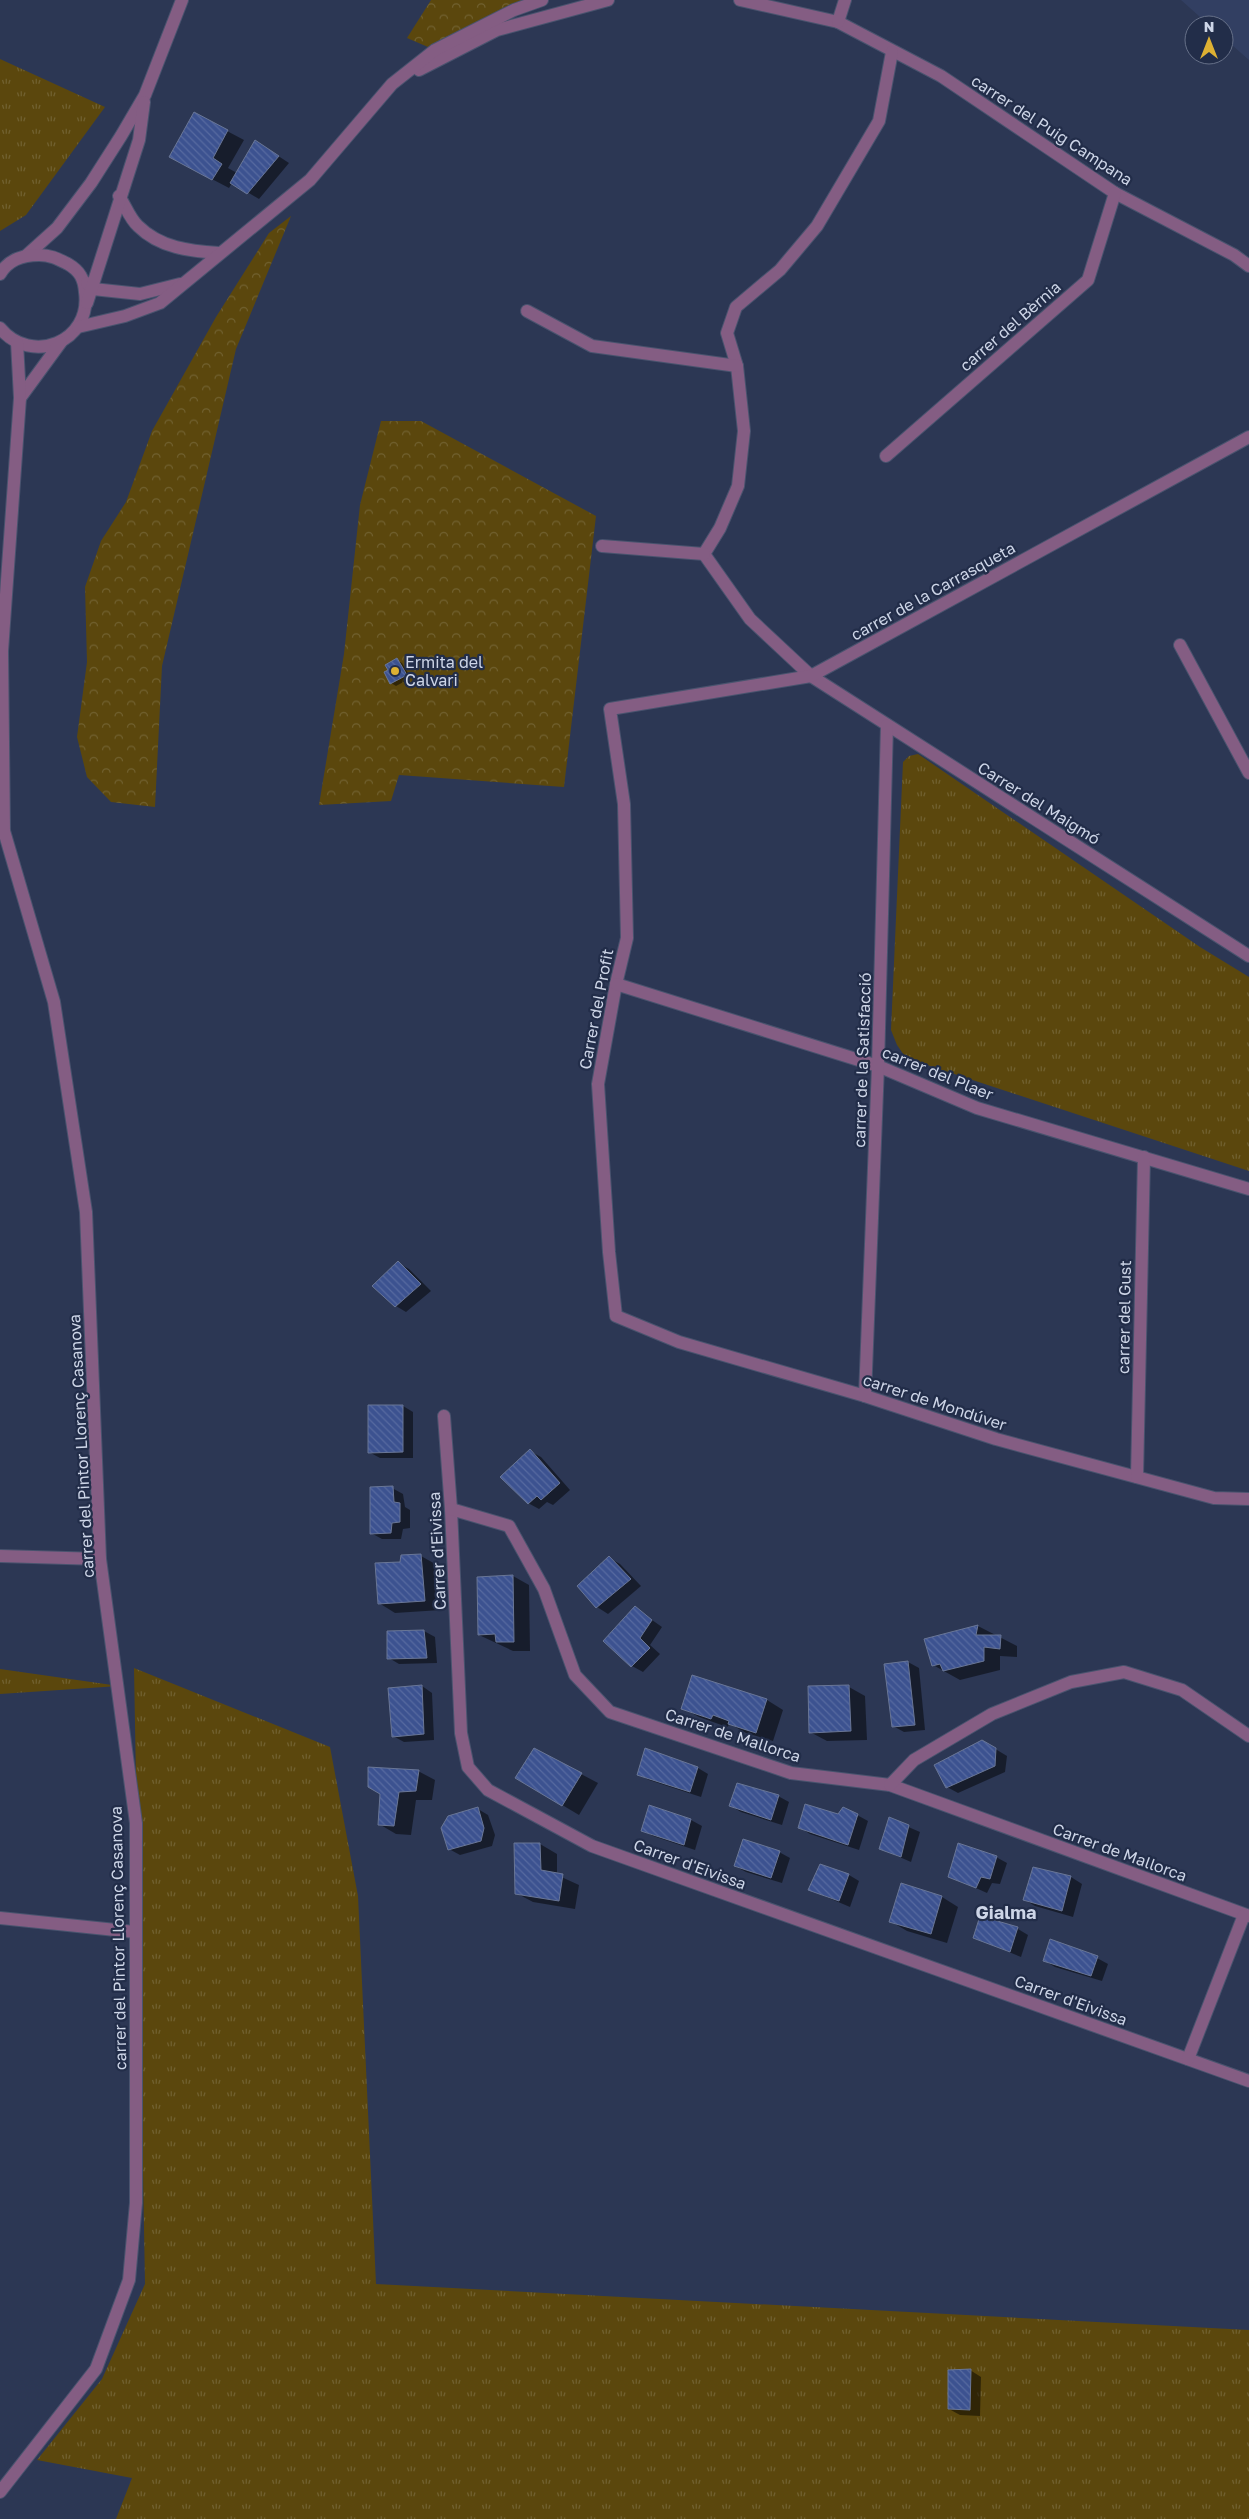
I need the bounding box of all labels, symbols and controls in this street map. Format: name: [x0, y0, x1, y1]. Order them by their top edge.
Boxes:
north arrow: [1184, 15, 1234, 65]
text: N: [1204, 18, 1214, 35]
street label: carrer del Puig Campana: [968, 70, 1136, 190]
street label: carrer del Bèrnia: [955, 277, 1065, 375]
street label: carrer de la Carrasqueta: [847, 537, 1019, 645]
place label: Ermita del Calvari: [405, 652, 483, 690]
marker: Ermita del Calvari: [389, 665, 401, 677]
street label: Carrer del Maigmó: [974, 757, 1104, 849]
street label: Carrer del Profit: [574, 947, 618, 1071]
street label: carrer de la Satisfacció: [849, 972, 875, 1148]
street label: carrer del Plaer: [880, 1042, 996, 1104]
street label: carrer del Gust: [1113, 1260, 1135, 1374]
street label: carrer del Pintor Llorenç Casanova: [64, 1314, 98, 1578]
street label: carrer de Mondúver: [861, 1369, 1009, 1435]
street label: Carrer d'Eivissa: [424, 1491, 450, 1611]
street label: Carrer de Mallorca: [663, 1704, 803, 1766]
street label: carrer del Pintor Llorenç Casanova: [106, 1806, 130, 2070]
street label: Carrer de Mallorca: [1050, 1818, 1190, 1886]
street label: Carrer d'Eivissa: [631, 1834, 749, 1894]
district label: Gialma: [976, 1901, 1036, 1923]
street label: Carrer d'Eivissa: [1012, 1970, 1130, 2030]

